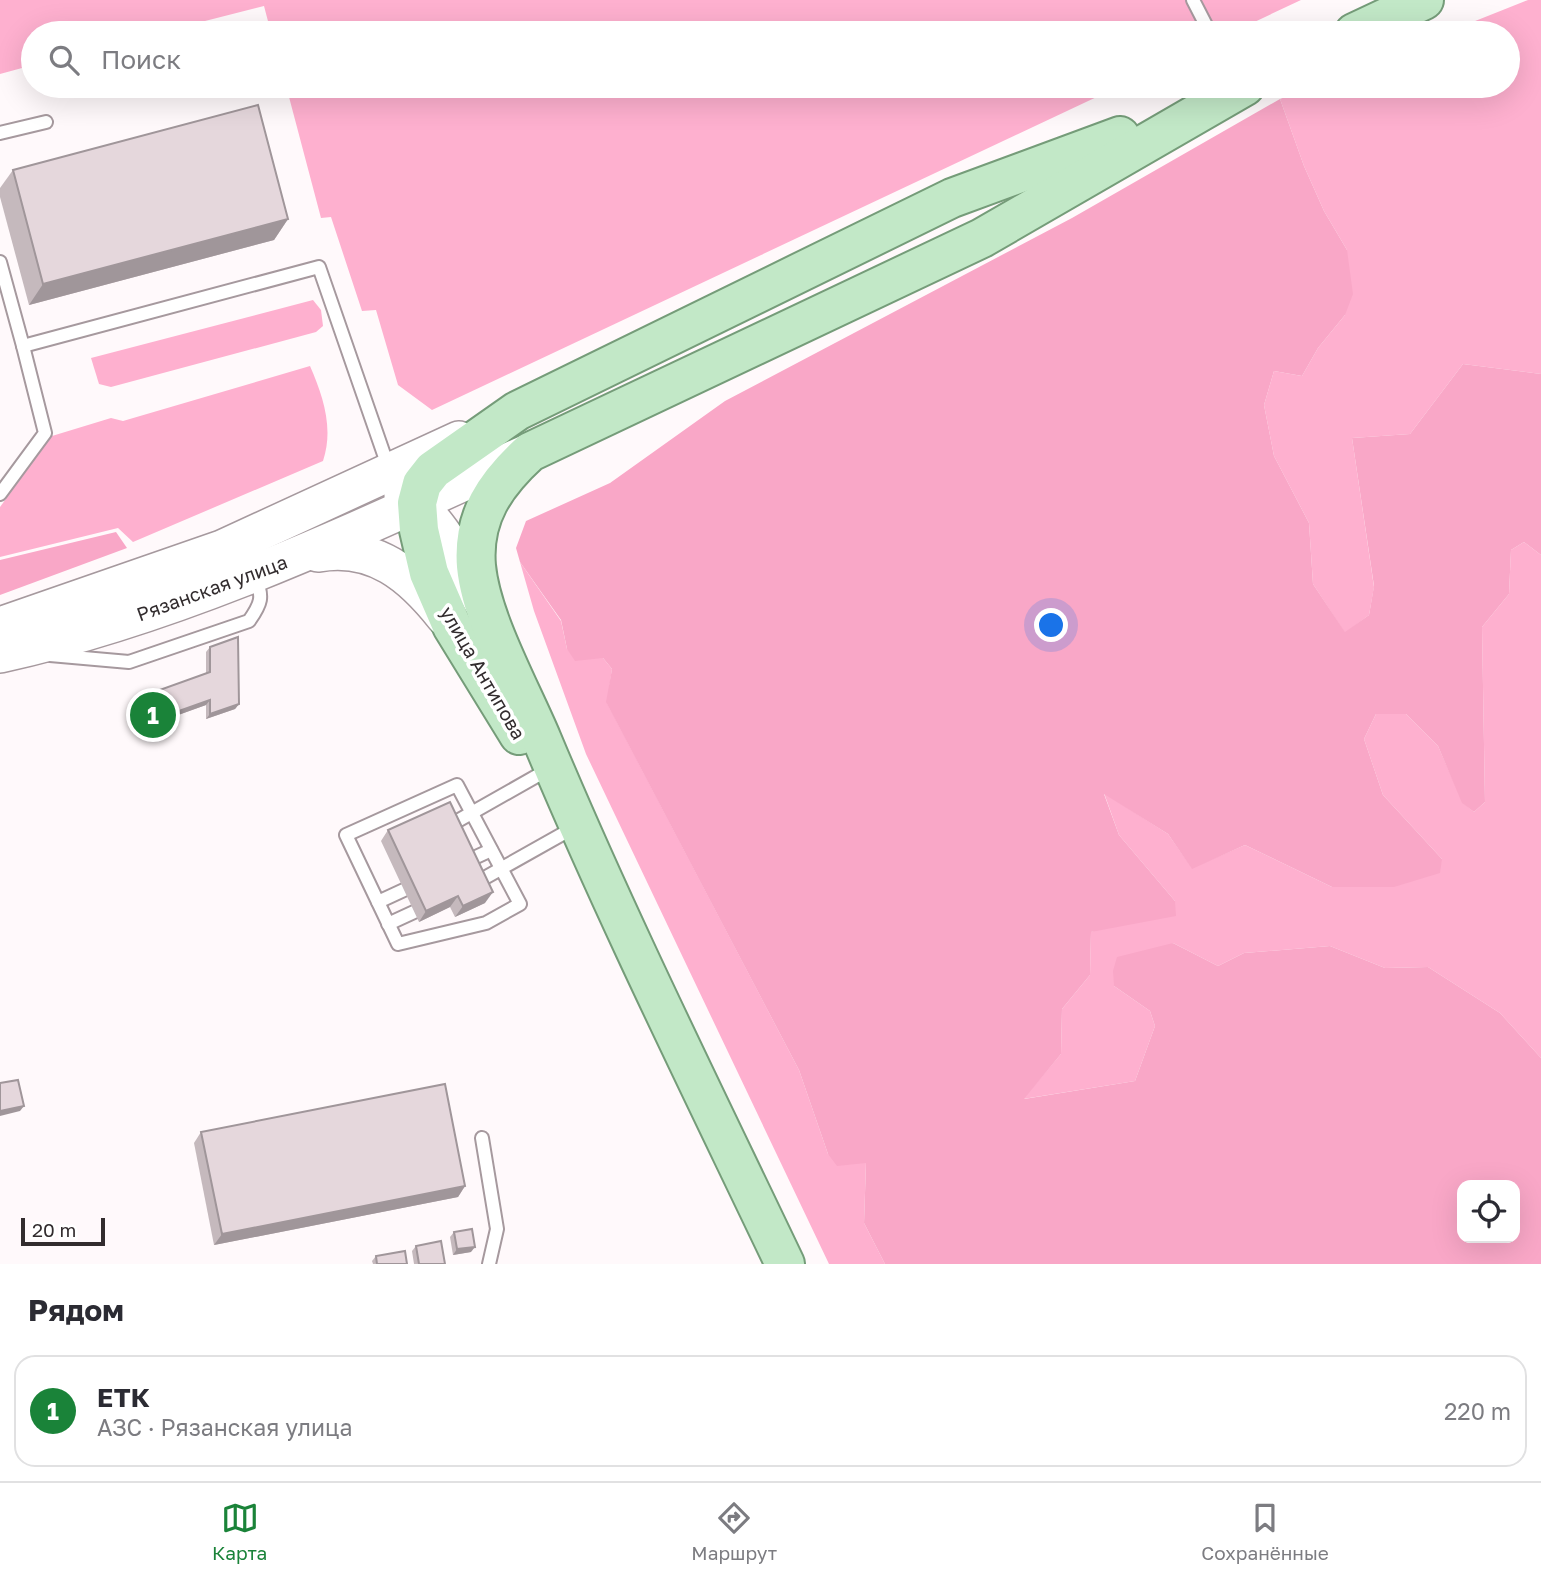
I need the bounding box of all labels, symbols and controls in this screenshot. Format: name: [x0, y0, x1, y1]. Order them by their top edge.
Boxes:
search box: [21, 21, 1520, 98]
icon: search: [45, 41, 83, 79]
text: Поиск: [101, 44, 181, 75]
street label: Рязанская улица: [133, 550, 290, 625]
street label: улица Антипова: [436, 602, 531, 743]
your location: [1034, 608, 1068, 642]
pin: 1: [130, 689, 176, 741]
map controls: [1457, 1180, 1520, 1243]
button: locate: [1457, 1180, 1520, 1243]
scale bar: [21, 1215, 105, 1247]
text: 20 m: [32, 1218, 76, 1241]
text: Рядом: [28, 1292, 124, 1328]
text: ЕТК: [97, 1382, 150, 1413]
text: 1: [47, 1397, 59, 1425]
text: 220 m: [1444, 1397, 1511, 1425]
text: АЗС · Рязанская улица: [97, 1413, 353, 1441]
tab: Карта: [212, 1499, 267, 1564]
tab: Маршрут: [691, 1499, 777, 1564]
tab: Сохранённые: [1201, 1499, 1329, 1564]

